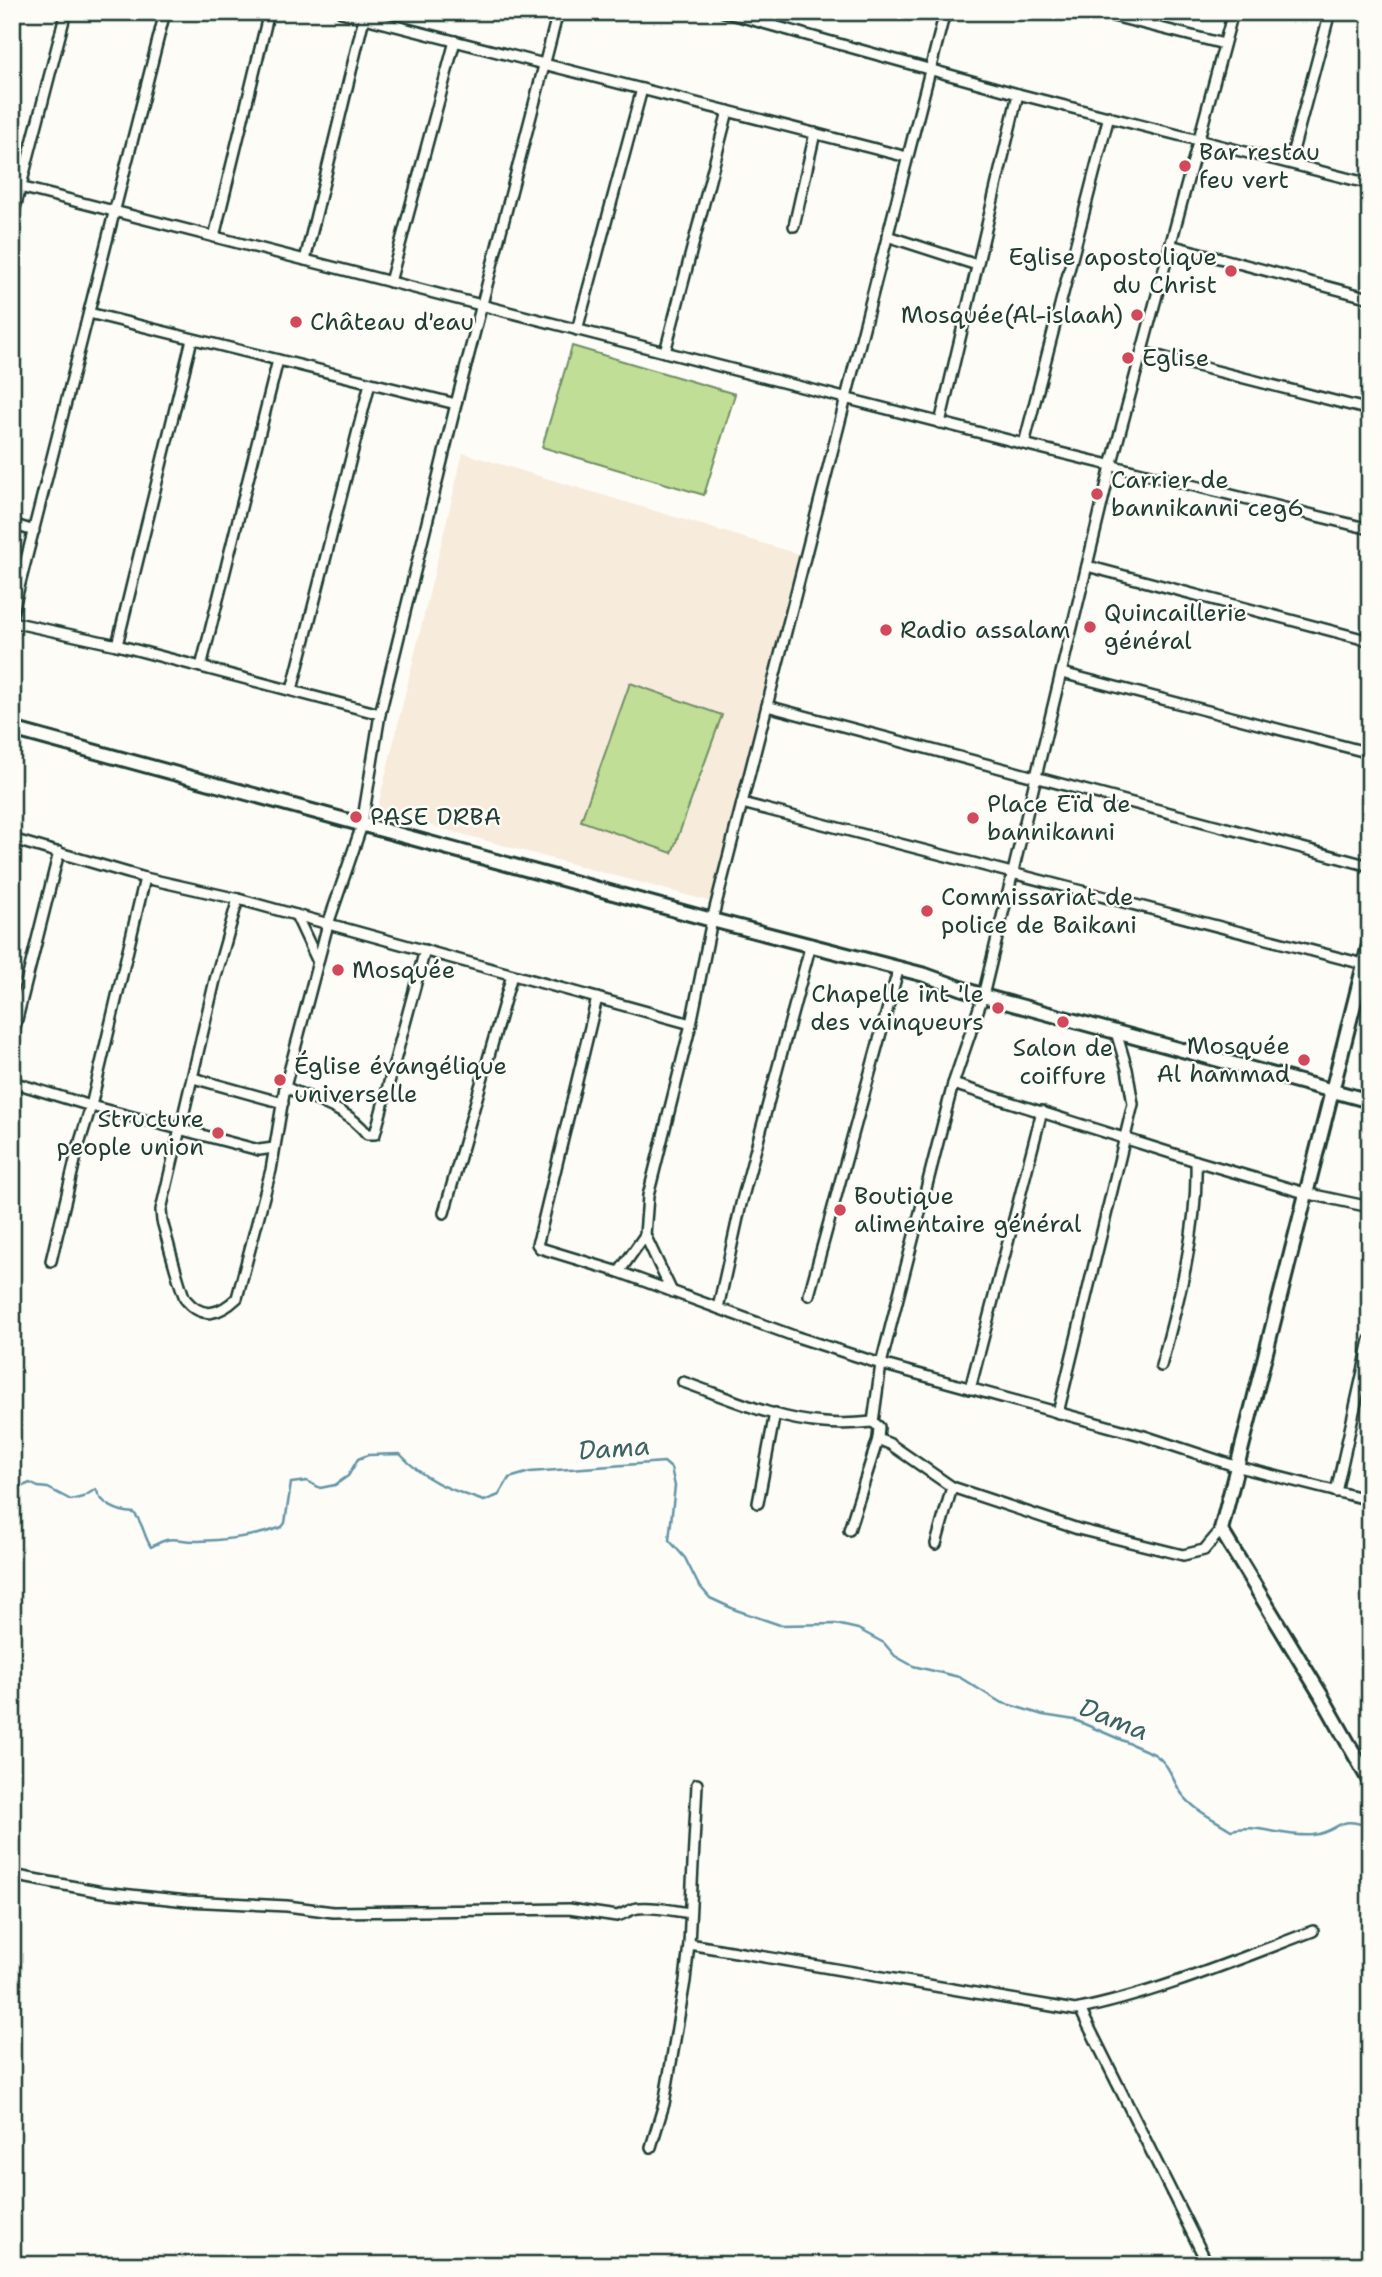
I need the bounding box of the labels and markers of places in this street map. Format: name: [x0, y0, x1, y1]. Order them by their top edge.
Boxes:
place label: Bar restau feu vert: [1199, 136, 1320, 196]
marker: Bar restau feu vert: [1177, 158, 1193, 174]
place label: Eglise apostolique du Christ: [1009, 241, 1217, 301]
marker: Eglise apostolique du Christ: [1223, 263, 1239, 279]
place label: Mosquée(Al-islaah): [901, 299, 1123, 331]
place label: Château d'eau: [310, 306, 474, 338]
marker: Mosquée(Al-islaah): [1129, 307, 1145, 323]
marker: Château d'eau: [288, 314, 304, 330]
place label: Eglise: [1142, 342, 1209, 374]
marker: Eglise: [1120, 350, 1136, 366]
place label: Carrier de bannikanni ceg6: [1111, 464, 1304, 524]
marker: Carrier de bannikanni ceg6: [1089, 486, 1105, 502]
place label: Quincaillerie général: [1104, 597, 1247, 657]
place label: Radio assalam: [900, 614, 1070, 646]
marker: Quincaillerie général: [1082, 619, 1098, 635]
marker: Radio assalam: [878, 622, 894, 638]
place label: Place Eïd de bannikanni: [987, 788, 1131, 848]
place label: PASE DRBA: [370, 801, 501, 833]
marker: PASE DRBA: [348, 809, 364, 825]
marker: Place Eïd de bannikanni: [965, 810, 981, 826]
place label: Commissariat de police de Baikani: [941, 881, 1137, 941]
marker: Commissariat de police de Baikani: [919, 903, 935, 919]
place label: Mosquée: [352, 954, 455, 986]
marker: Mosquée: [330, 962, 346, 978]
place label: Chapelle int 'le des vainqueurs: [810, 978, 984, 1038]
marker: Chapelle int 'le des vainqueurs: [990, 1000, 1006, 1016]
marker: Salon de coiffure: [1055, 1014, 1071, 1030]
place label: Mosquée Al hammad: [1156, 1030, 1290, 1090]
place label: Salon de coiffure: [1013, 1032, 1113, 1092]
place label: Église évangélique universelle: [294, 1050, 507, 1110]
marker: Mosquée Al hammad: [1296, 1052, 1312, 1068]
marker: Église évangélique universelle: [272, 1072, 288, 1088]
place label: Structure people union: [57, 1103, 204, 1163]
marker: Structure people union: [210, 1125, 226, 1141]
place label: Boutique alimentaire général: [854, 1180, 1082, 1240]
marker: Boutique alimentaire général: [832, 1202, 848, 1218]

